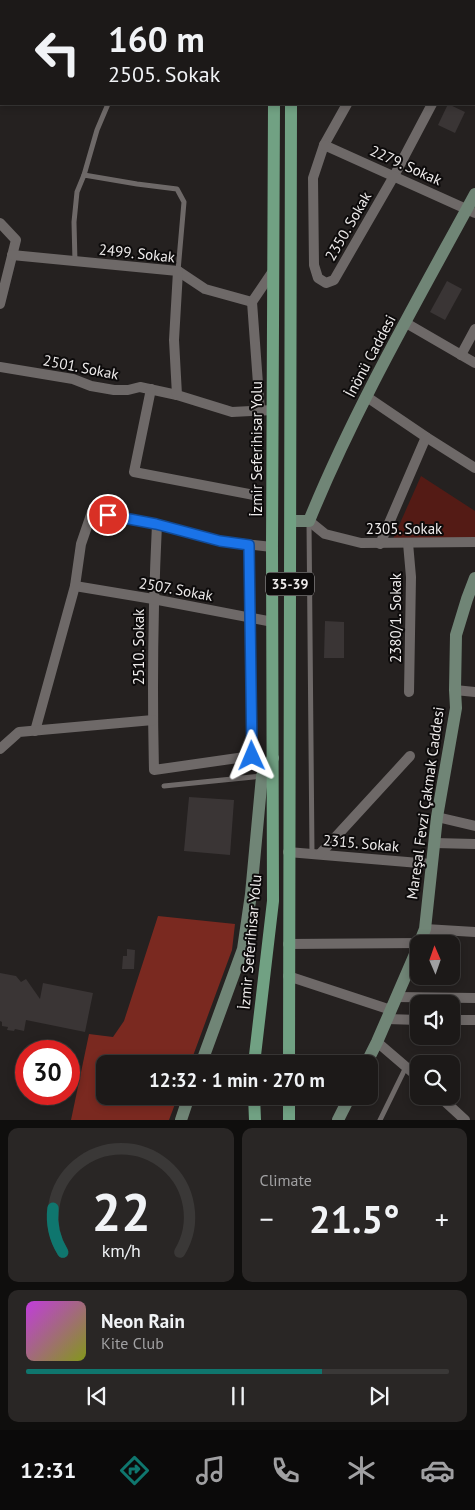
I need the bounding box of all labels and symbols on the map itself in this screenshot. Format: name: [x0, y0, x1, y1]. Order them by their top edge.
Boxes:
street label: 2279. Sokak: [367, 141, 446, 190]
street label: 2350. Sokak: [321, 187, 376, 264]
street label: 2499. Sokak: [98, 240, 177, 267]
street label: İnönü Caddesi: [340, 311, 400, 401]
street label: 2501. Sokak: [42, 350, 121, 384]
street label: İzmir Seferihisar Yolu: [247, 381, 266, 517]
pin: [87, 494, 129, 536]
street label: 2305. Sokak: [366, 519, 443, 538]
road number: 35-39: [266, 572, 314, 596]
street label: 2380/1. Sokak: [386, 572, 405, 663]
street label: 2507. Sokak: [137, 573, 215, 605]
street label: 2510. Sokak: [129, 608, 148, 685]
street label: Mareşal Fevzi Çakmak Caddesi: [402, 706, 448, 900]
position arrow: [225, 729, 277, 781]
street label: 2315. Sokak: [322, 830, 401, 856]
street label: İzmir Seferihisar Yolu: [235, 874, 265, 1010]
north arrow: [410, 935, 460, 985]
speed limit sign: 30: [15, 1040, 80, 1105]

